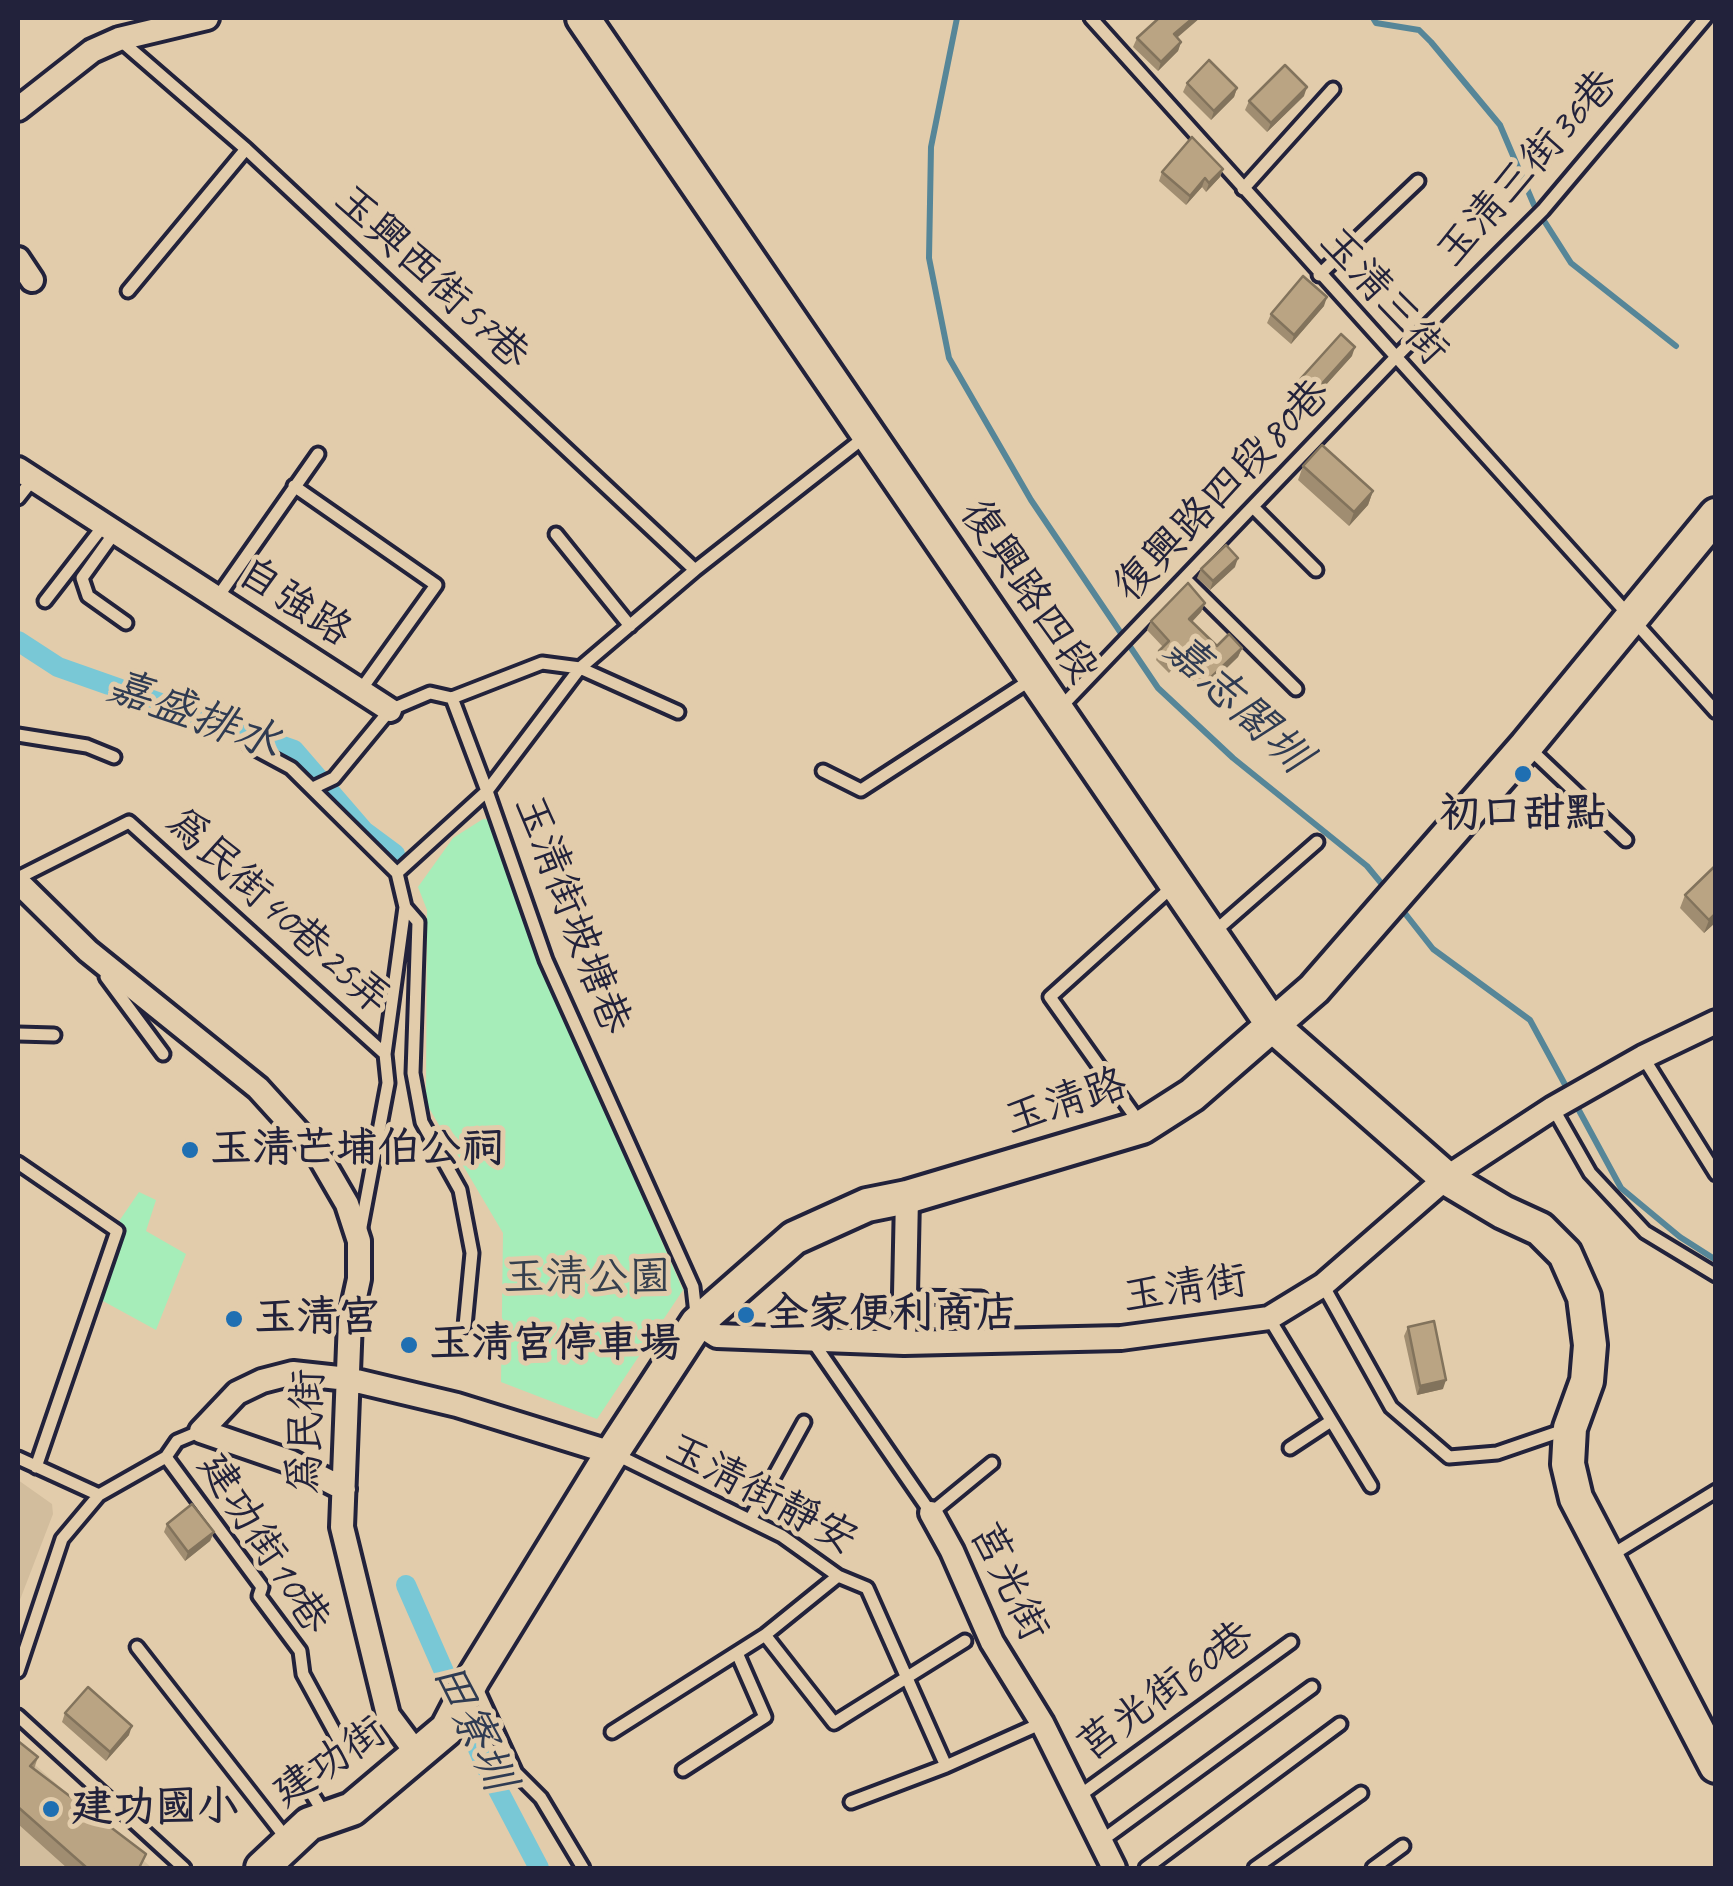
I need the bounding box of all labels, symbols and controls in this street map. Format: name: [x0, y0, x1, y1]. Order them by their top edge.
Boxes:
street label: 玉清三街36巷: [1426, 60, 1630, 278]
street label: 玉興西街57巷: [323, 175, 539, 381]
street label: 玉清三街: [1308, 218, 1458, 376]
street label: 復興路四段80巷: [1104, 369, 1342, 613]
street label: 復興路四段: [948, 491, 1108, 693]
street label: 自強路: [227, 548, 361, 658]
water label: 嘉志閣圳: [1152, 623, 1320, 785]
water label: 嘉盛排水: [99, 660, 287, 772]
marker: 初口甜點: [1512, 763, 1534, 785]
street label: 玉清街坡塘巷: [502, 788, 640, 1042]
place label: 初口甜點: [1439, 790, 1607, 840]
street label: 為民街40巷25弄: [154, 798, 400, 1026]
street label: 玉清路: [998, 1060, 1134, 1146]
place label: 玉清芒埔伯公祠: [210, 1125, 504, 1175]
marker: 玉清芒埔伯公祠: [179, 1139, 201, 1161]
park label: 玉清公園: [503, 1254, 671, 1304]
street label: 玉清街: [1119, 1256, 1251, 1324]
place label: 全家便利商店: [766, 1290, 1018, 1340]
place label: 玉清宮: [254, 1294, 380, 1344]
marker: 全家便利商店: [735, 1304, 757, 1326]
marker: 玉清宮: [223, 1308, 245, 1330]
place label: 玉清宮停車場: [429, 1320, 681, 1370]
marker: 玉清宮停車場: [398, 1334, 420, 1356]
street label: 為民街: [281, 1368, 335, 1496]
street label: 玉清街靜安: [656, 1423, 866, 1567]
street label: 建功街10巷: [186, 1444, 340, 1644]
street label: 莒光街: [958, 1514, 1058, 1650]
street label: 莒光街60巷: [1068, 1611, 1264, 1773]
water label: 田寮圳: [419, 1654, 525, 1800]
street label: 建功街: [264, 1707, 396, 1819]
place label: 建功國小: [71, 1784, 239, 1834]
marker: 建功國小: [40, 1798, 62, 1820]

